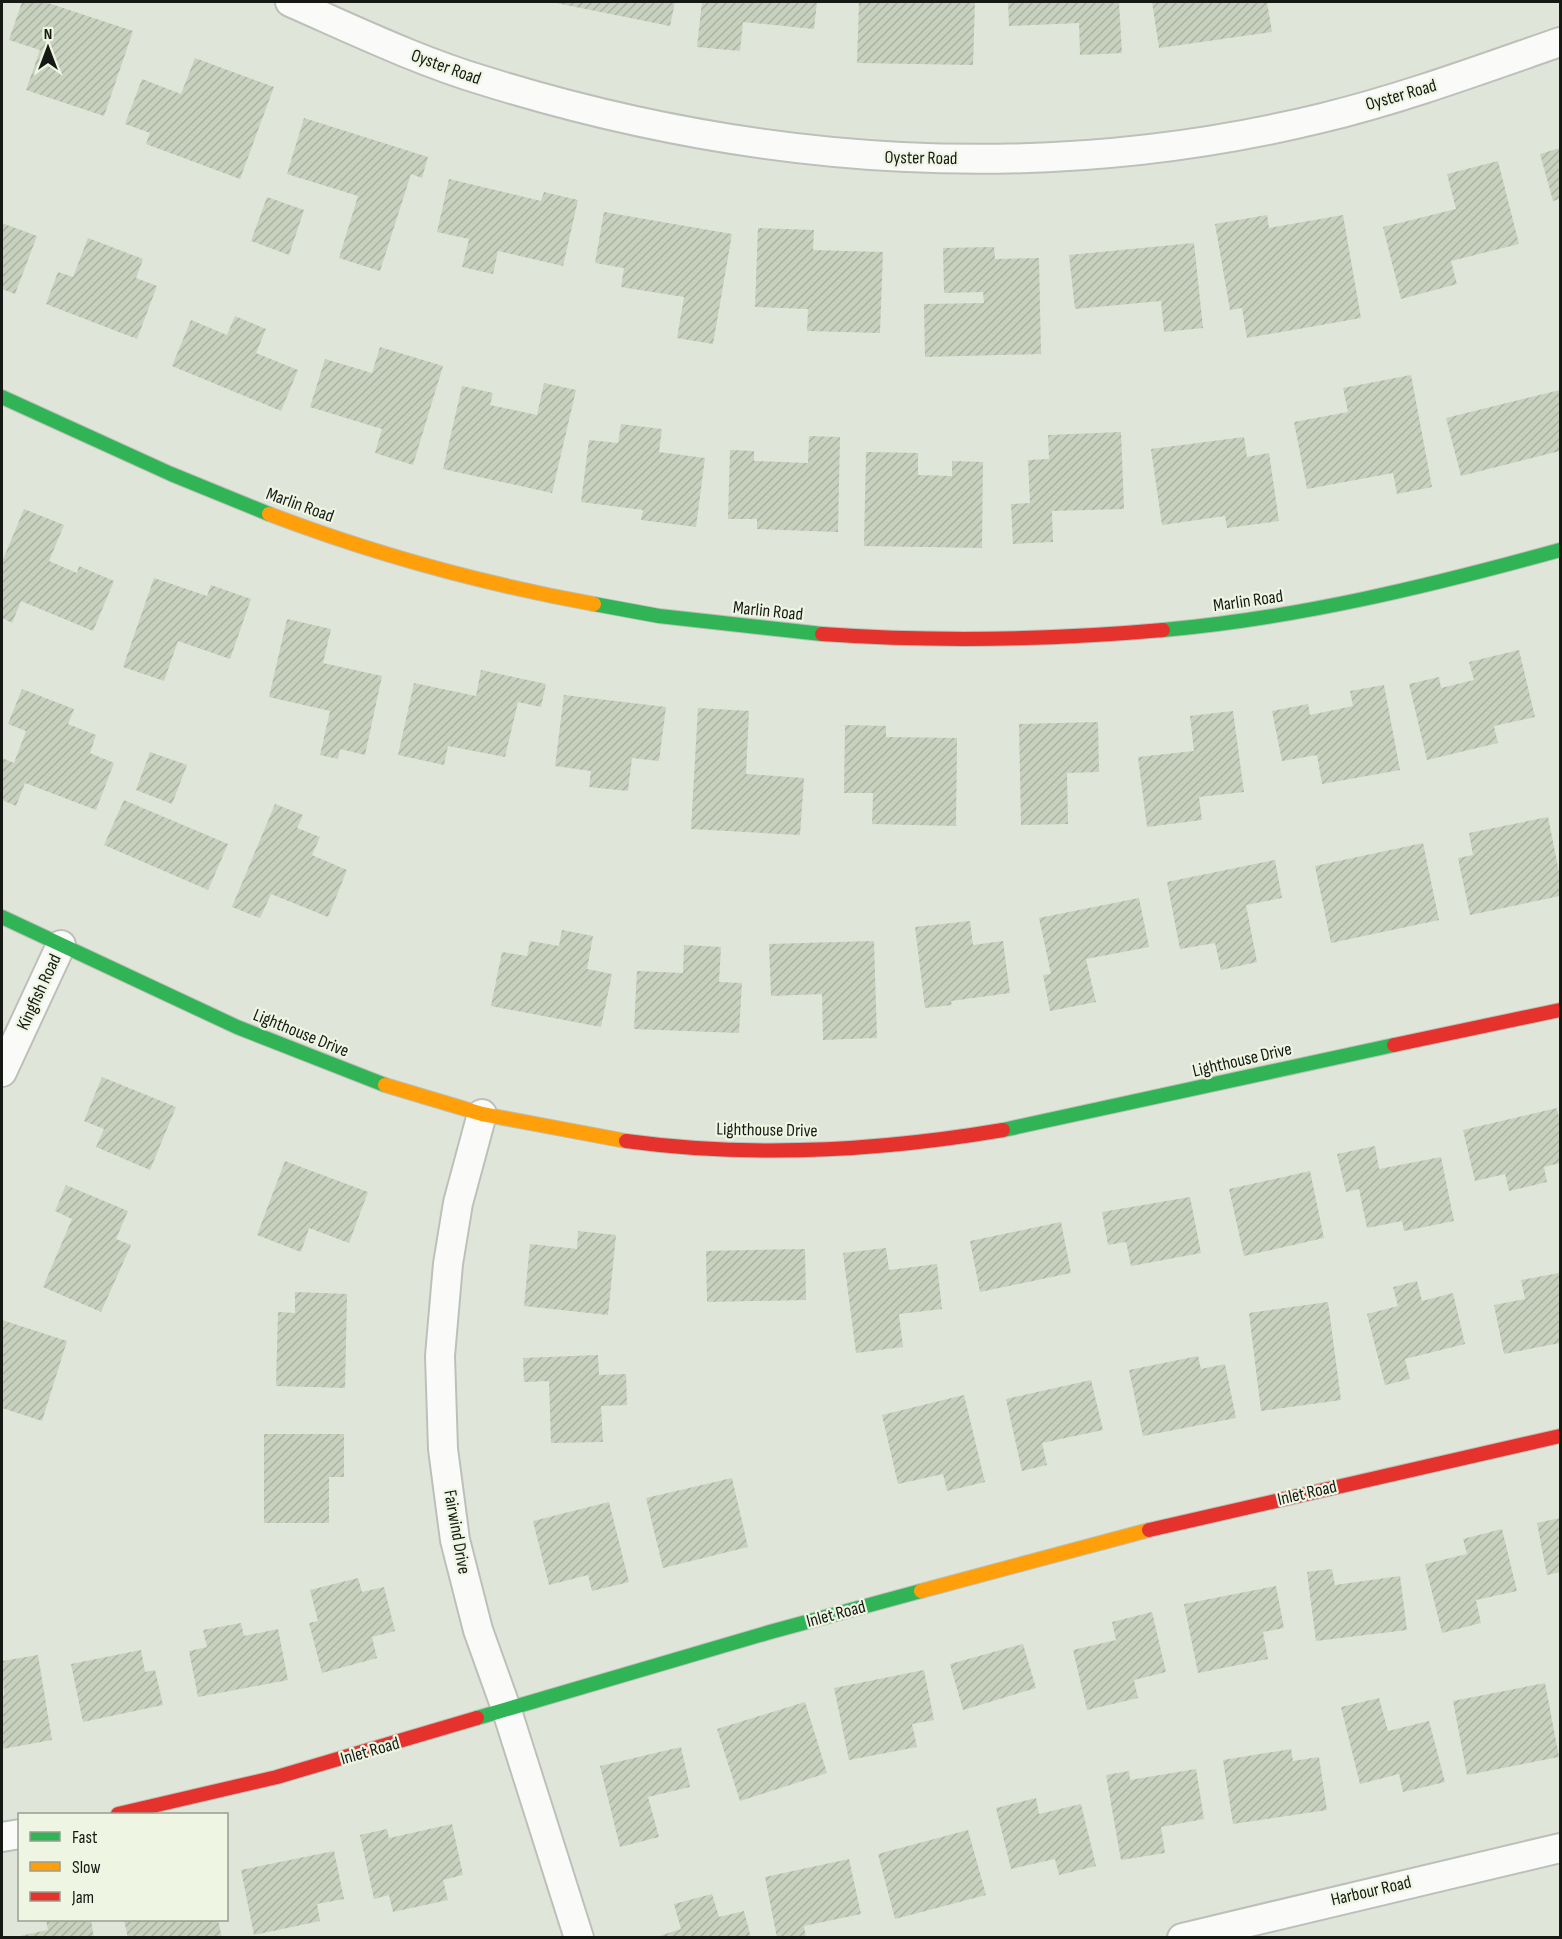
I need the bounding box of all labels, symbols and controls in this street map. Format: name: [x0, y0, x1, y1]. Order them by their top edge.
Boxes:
north arrow: [18, 18, 78, 78]
text: N: [44, 25, 52, 44]
street label: Oyster Road: [408, 45, 484, 89]
street label: Oyster Road: [1363, 75, 1439, 115]
street label: Oyster Road: [884, 147, 958, 169]
street label: Marlin Road: [263, 483, 337, 527]
street label: Marlin Road: [1212, 586, 1284, 616]
street label: Marlin Road: [732, 597, 804, 625]
street label: Kingfish Road: [12, 951, 66, 1033]
street label: Lighthouse Drive: [250, 1004, 352, 1062]
street label: Lighthouse Drive: [1190, 1038, 1294, 1082]
street label: Lighthouse Drive: [716, 1119, 818, 1141]
street label: Inlet Road: [1275, 1476, 1339, 1510]
street label: Fairwind Drive: [439, 1488, 475, 1576]
street label: Inlet Road: [804, 1596, 868, 1632]
street label: Inlet Road: [338, 1733, 402, 1769]
legend: [18, 1813, 228, 1921]
text: Fast: [72, 1827, 98, 1848]
text: Slow: [72, 1857, 101, 1878]
street label: Harbour Road: [1329, 1872, 1413, 1910]
text: Jam: [71, 1887, 94, 1908]

